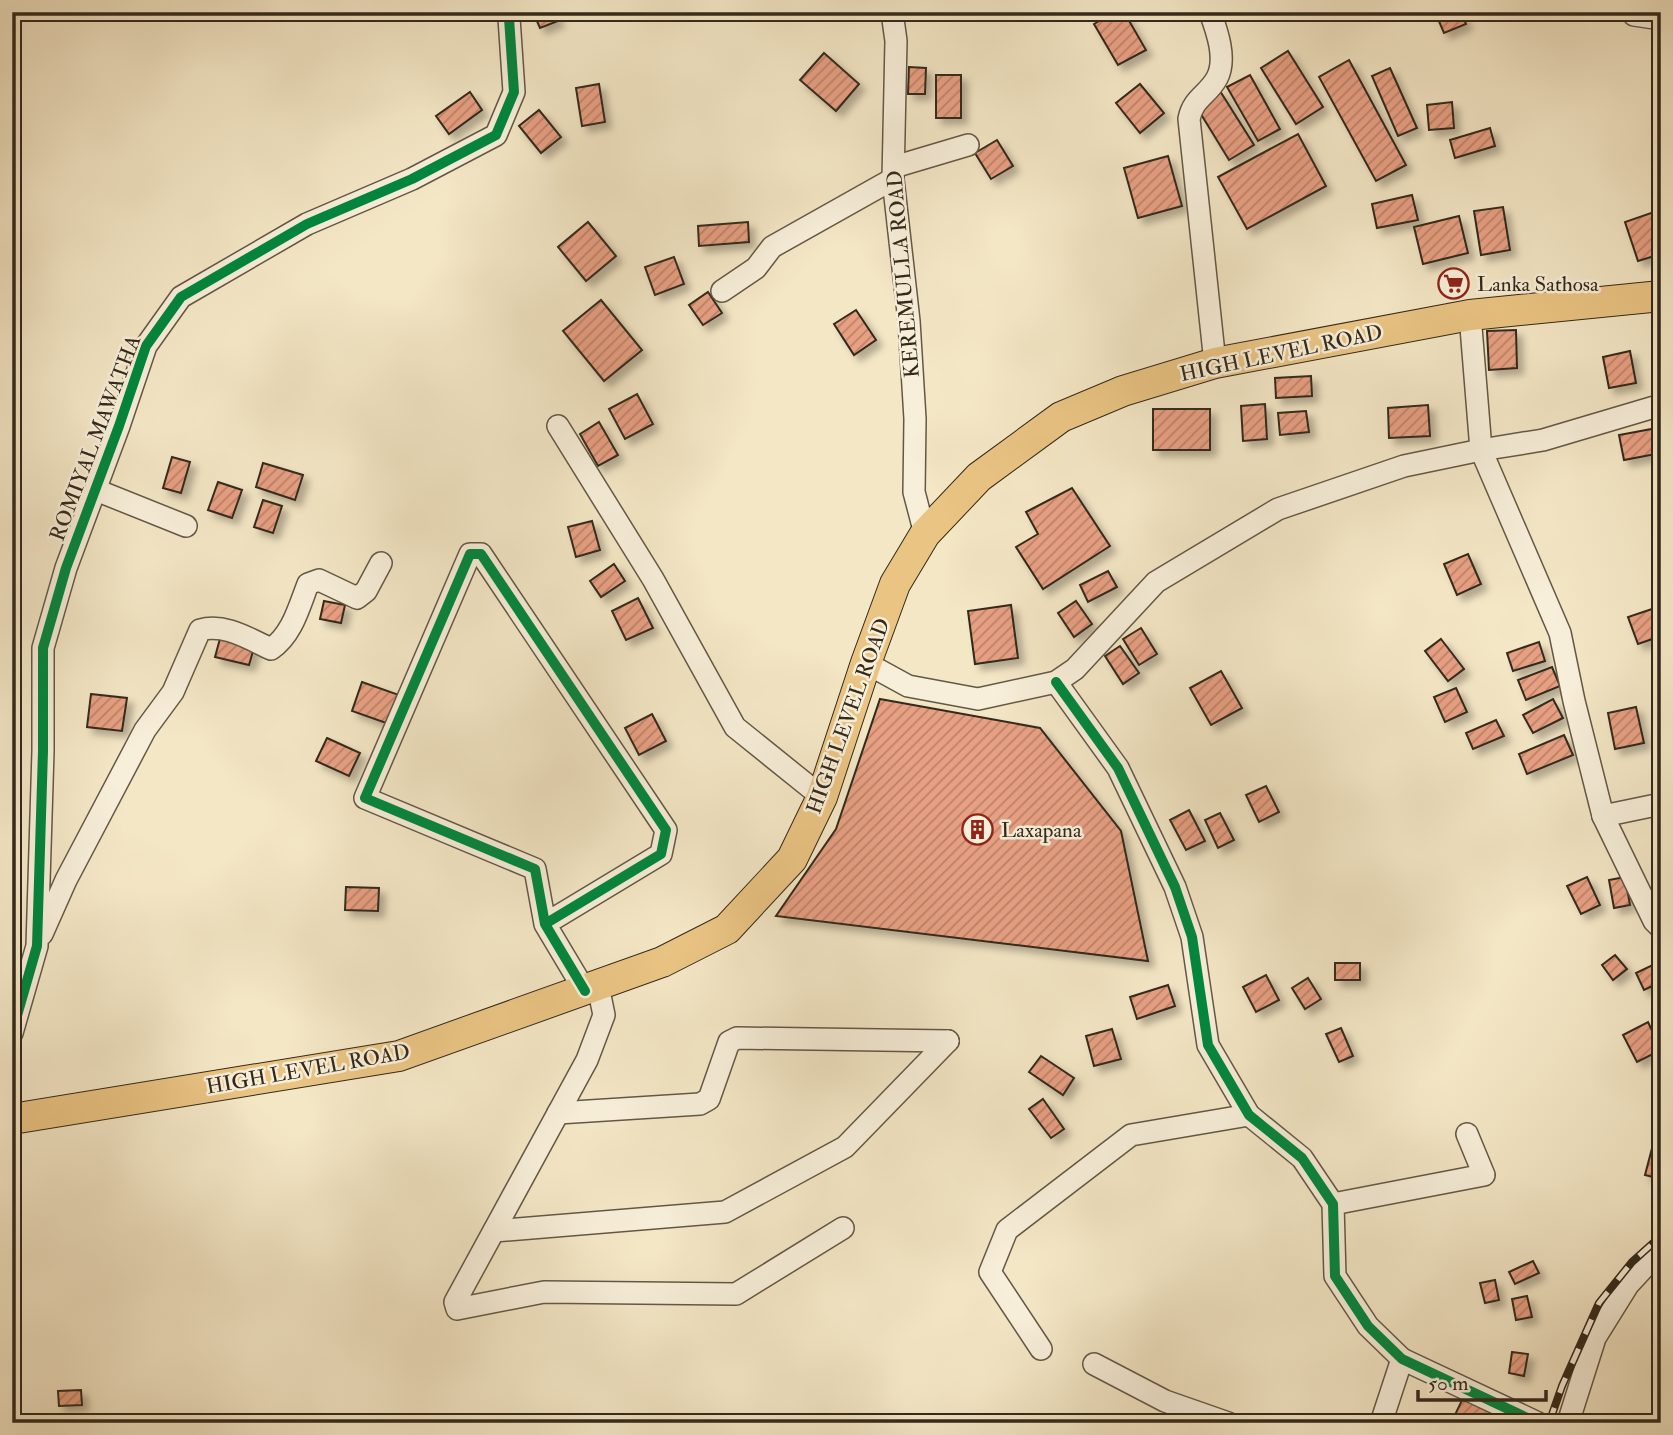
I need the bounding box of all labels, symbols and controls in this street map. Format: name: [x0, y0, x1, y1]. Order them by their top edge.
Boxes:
street label: KEREMULLA ROAD: [881, 169, 926, 379]
supermarket icon: Lanka Sathosa: [1437, 267, 1471, 301]
place label: Lanka Sathosa: [1477, 271, 1599, 298]
street label: HIGH LEVEL ROAD: [1177, 319, 1385, 388]
street label: ROMIYAL MAWATHA: [44, 331, 147, 545]
street label: HIGH LEVEL ROAD: [800, 615, 896, 818]
building icon: Laxapana: [961, 813, 995, 847]
place label: Laxapana: [1001, 817, 1082, 844]
street label: HIGH LEVEL ROAD: [204, 1038, 412, 1101]
scale bar: [1418, 1358, 1545, 1402]
text: 50 m: [1428, 1370, 1469, 1397]

